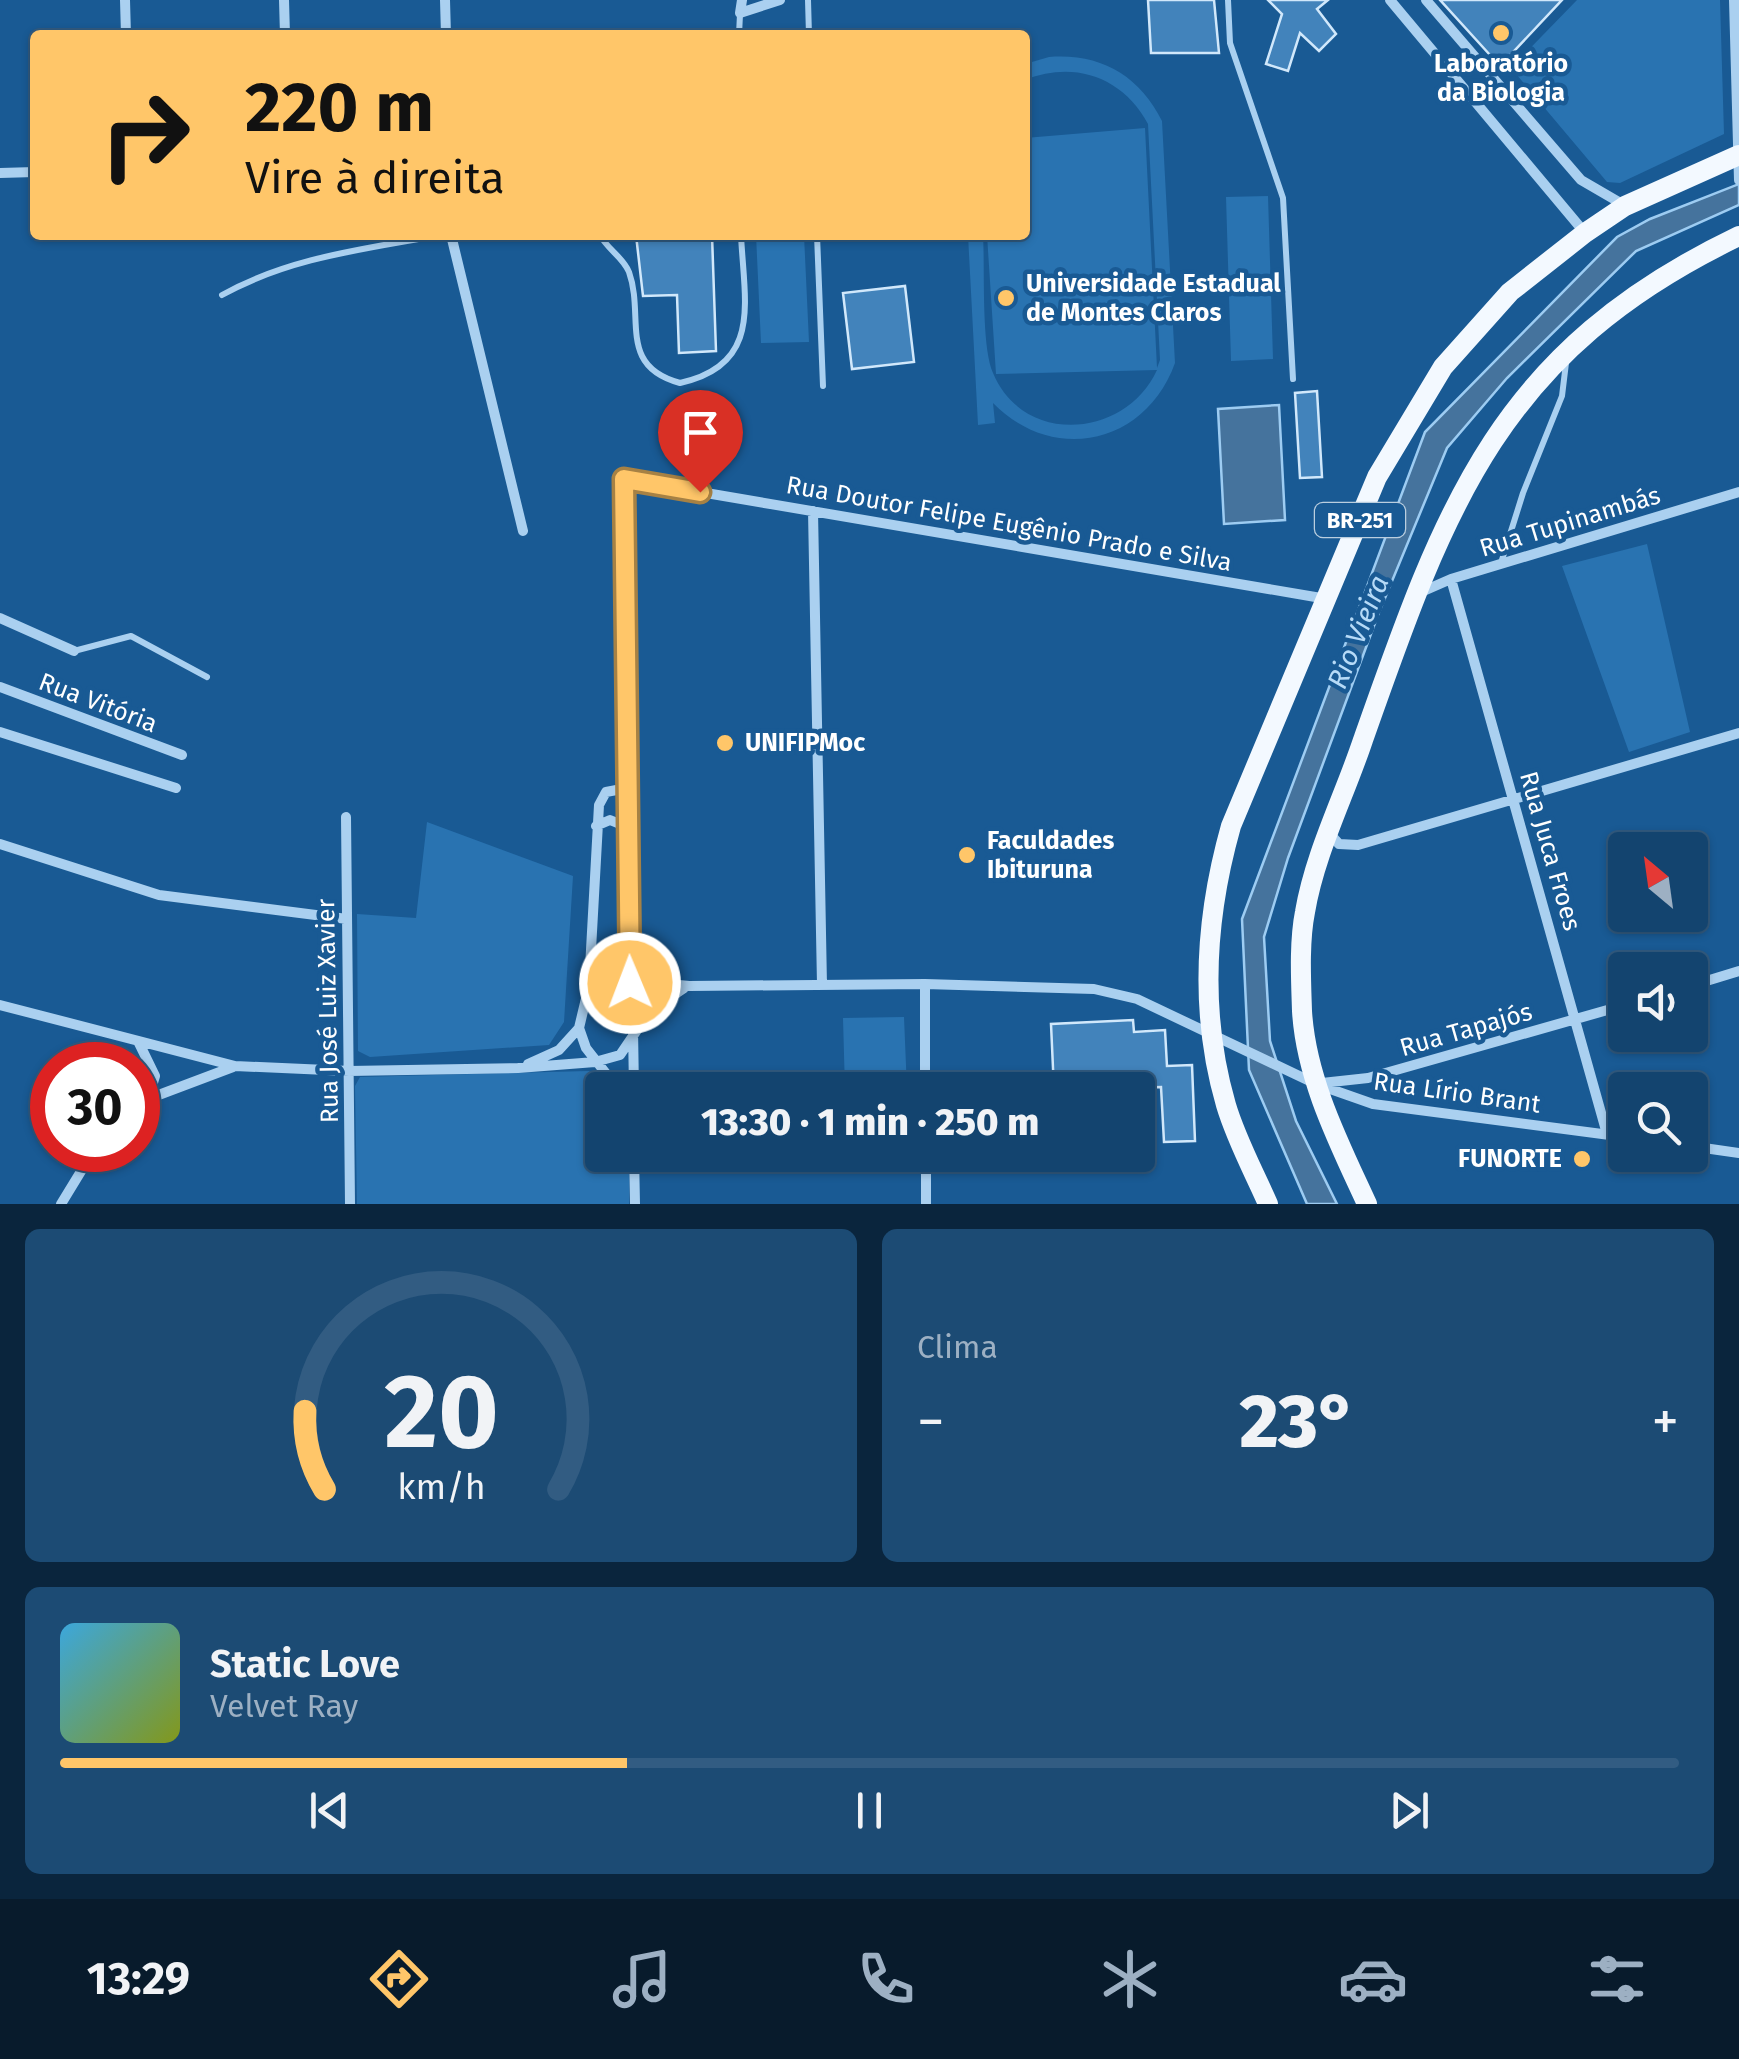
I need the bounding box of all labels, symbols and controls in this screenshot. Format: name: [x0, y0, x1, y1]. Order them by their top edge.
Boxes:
marker: Laboratório da Biologia: [1490, 22, 1512, 44]
place label: Laboratório da Biologia: [1434, 49, 1568, 108]
text: 220 m: [245, 66, 434, 150]
icon: right: [80, 70, 210, 200]
text: Vire à direita: [245, 151, 505, 205]
place label: Universidade Estadual de Montes Claros: [1026, 269, 1281, 328]
marker: Universidade Estadual de Montes Claros: [995, 287, 1017, 309]
pin: [658, 390, 743, 493]
icon: arrive: [673, 405, 728, 460]
street label: Rua Doutor Felipe Eugênio Prado e Silva: [784, 470, 1234, 578]
street label: Rua Tupinambás: [1476, 480, 1664, 564]
road number: BR-251: [1315, 503, 1405, 537]
water label: Rio Vieira: [1320, 571, 1396, 693]
street label: Rua Vitória: [35, 667, 161, 739]
place label: UNIFIPMoc: [745, 728, 865, 758]
marker: UNIFIPMoc: [714, 732, 736, 754]
street label: Rua Juca Froes: [1513, 768, 1587, 934]
place label: Faculdades Ibituruna: [987, 826, 1114, 885]
north arrow: [1608, 832, 1708, 932]
map controls: [1608, 832, 1708, 1172]
marker: Faculdades Ibituruna: [956, 844, 978, 866]
street label: Rua José Luiz Xavier: [311, 898, 345, 1123]
position arrow: [578, 931, 682, 1035]
button: sound: [1608, 952, 1708, 1052]
street label: Rua Tapajós: [1396, 997, 1536, 1063]
speed limit sign: 30: [30, 1042, 160, 1172]
street label: Rua Lírio Brant: [1372, 1066, 1543, 1120]
button: search: [1608, 1072, 1708, 1172]
text: 13:30 · 1 min · 250 m: [701, 1099, 1039, 1145]
place label: FUNORTE: [1458, 1144, 1562, 1174]
marker: FUNORTE: [1571, 1148, 1593, 1170]
text: Clima: [917, 1328, 998, 1366]
text: 20: [384, 1350, 498, 1475]
text: 23°: [1239, 1377, 1357, 1467]
text: −: [917, 1389, 945, 1455]
text: +: [1652, 1389, 1679, 1455]
text: km/h: [397, 1466, 485, 1508]
text: Static Love: [210, 1641, 400, 1687]
text: Velvet Ray: [210, 1687, 358, 1725]
icon: previous: [302, 1783, 357, 1838]
icon: pause: [842, 1783, 897, 1838]
icon: next: [1382, 1783, 1437, 1838]
icon: directions: [364, 1944, 434, 2014]
icon: music: [607, 1944, 677, 2014]
icon: phone: [851, 1944, 921, 2014]
icon: climate: [1095, 1944, 1165, 2014]
icon: car: [1338, 1944, 1408, 2014]
icon: filters: [1582, 1944, 1652, 2014]
text: 13:29: [87, 1952, 190, 2006]

